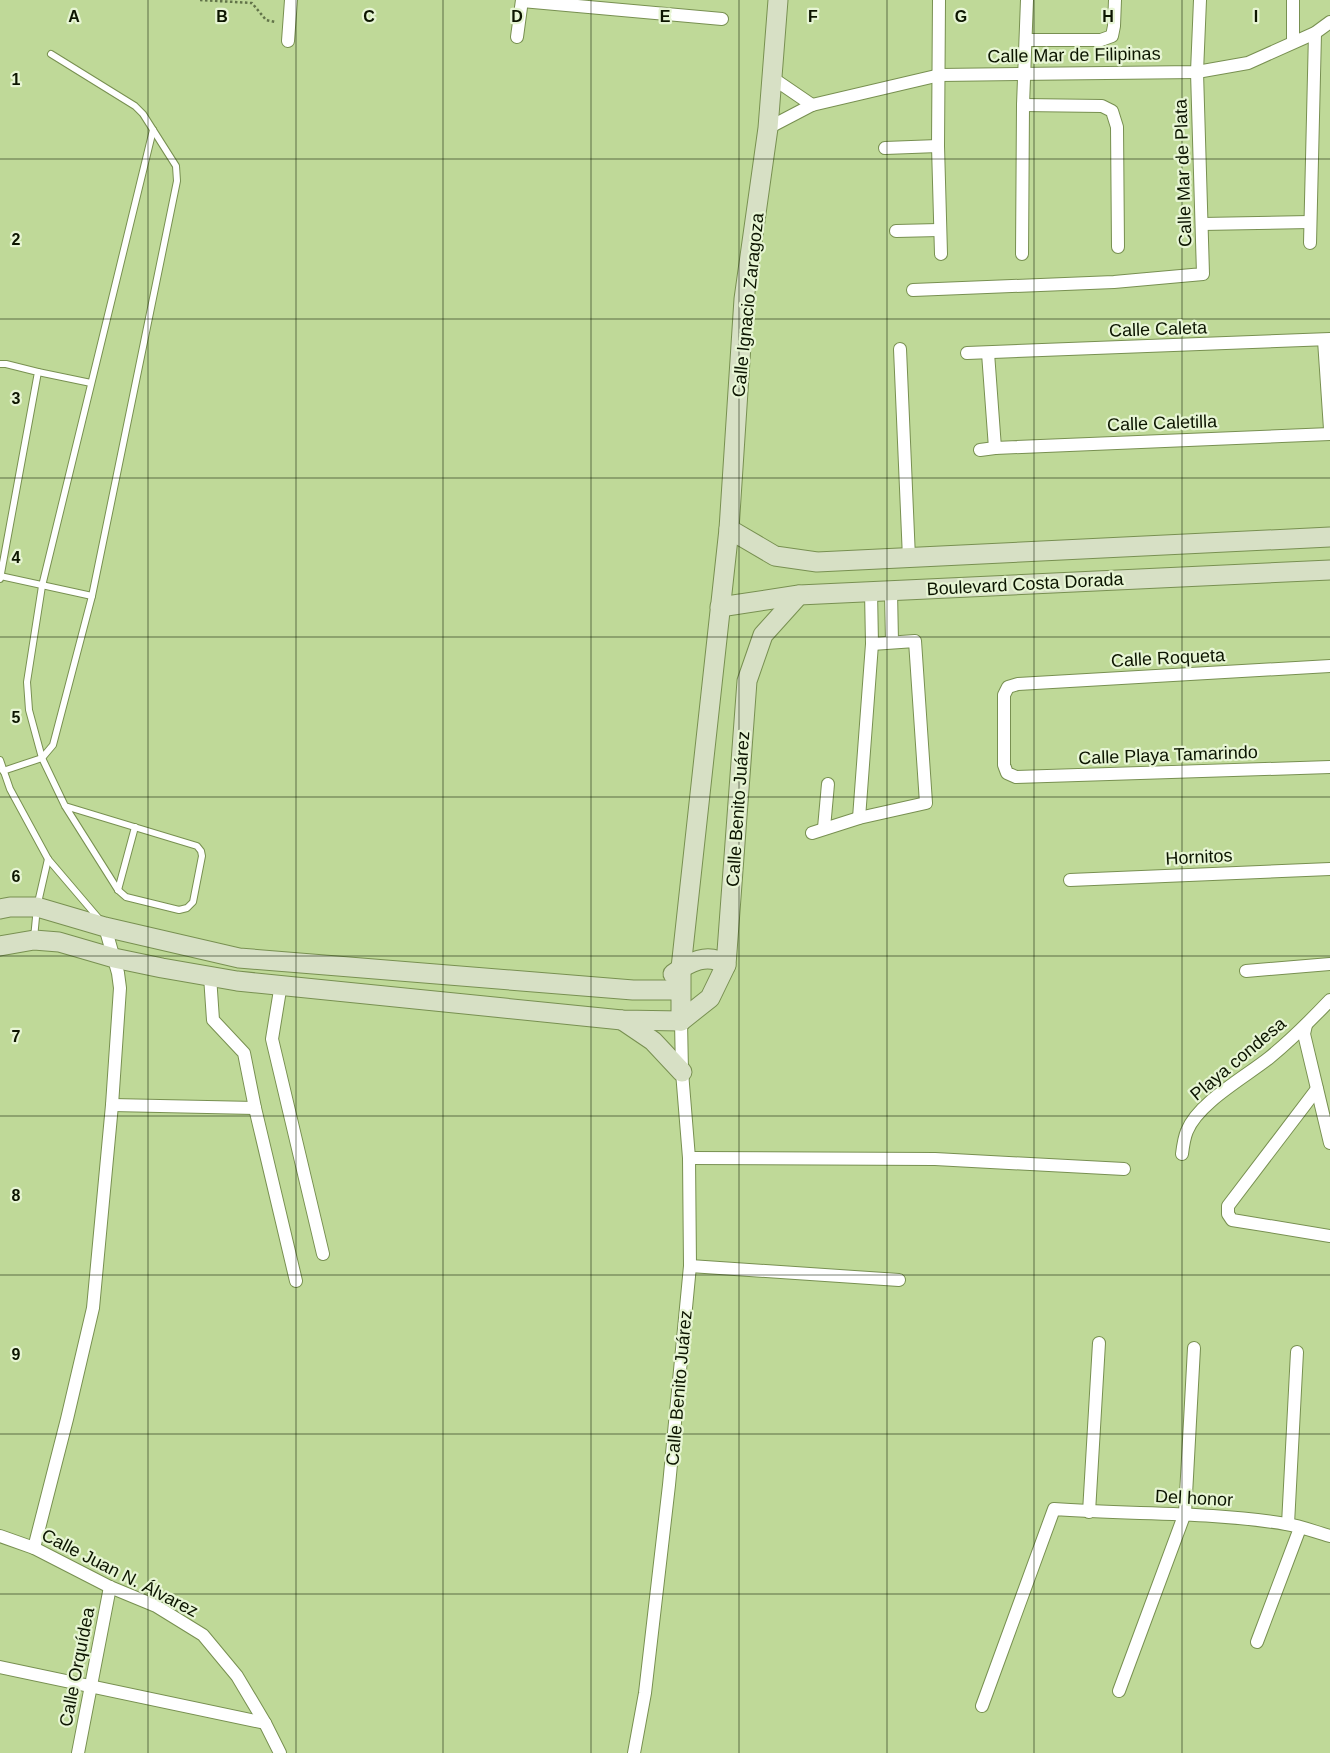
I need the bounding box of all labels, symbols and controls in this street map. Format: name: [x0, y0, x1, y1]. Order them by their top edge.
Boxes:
text: A: [68, 8, 80, 25]
text: B: [216, 8, 228, 25]
text: C: [363, 8, 375, 25]
text: D: [511, 8, 523, 25]
text: E: [660, 8, 671, 25]
text: F: [808, 8, 818, 25]
text: G: [955, 8, 967, 25]
text: H: [1102, 8, 1114, 25]
text: I: [1254, 8, 1258, 25]
street label: Calle Mar de Filipinas: [987, 43, 1161, 67]
text: 1: [12, 71, 21, 88]
street label: Calle Mar de Plata: [1170, 98, 1196, 247]
street label: Calle Ignacio Zaragoza: [728, 211, 768, 398]
text: 2: [12, 231, 21, 248]
street label: Calle Caleta: [1109, 317, 1208, 341]
text: 3: [12, 390, 21, 407]
street label: Calle Caletilla: [1107, 411, 1218, 435]
text: 4: [12, 549, 21, 566]
street label: Boulevard Costa Dorada: [926, 569, 1125, 599]
street label: Calle Roqueta: [1111, 645, 1226, 671]
text: 5: [12, 709, 21, 726]
street label: Calle Benito Juárez: [723, 730, 753, 888]
street label: Calle Playa Tamarindo: [1078, 742, 1258, 768]
street label: Hornitos: [1165, 845, 1233, 869]
text: 6: [12, 868, 21, 885]
street label: Playa condesa: [1186, 1013, 1290, 1105]
text: 7: [12, 1028, 21, 1045]
text: 8: [12, 1187, 21, 1204]
street label: Calle Benito Juárez: [662, 1309, 696, 1467]
text: 9: [12, 1346, 21, 1363]
street label: Del honor: [1155, 1486, 1233, 1510]
street label: Calle Juan N. Álvarez: [38, 1525, 202, 1621]
street label: Calle Orquídea: [56, 1605, 99, 1728]

